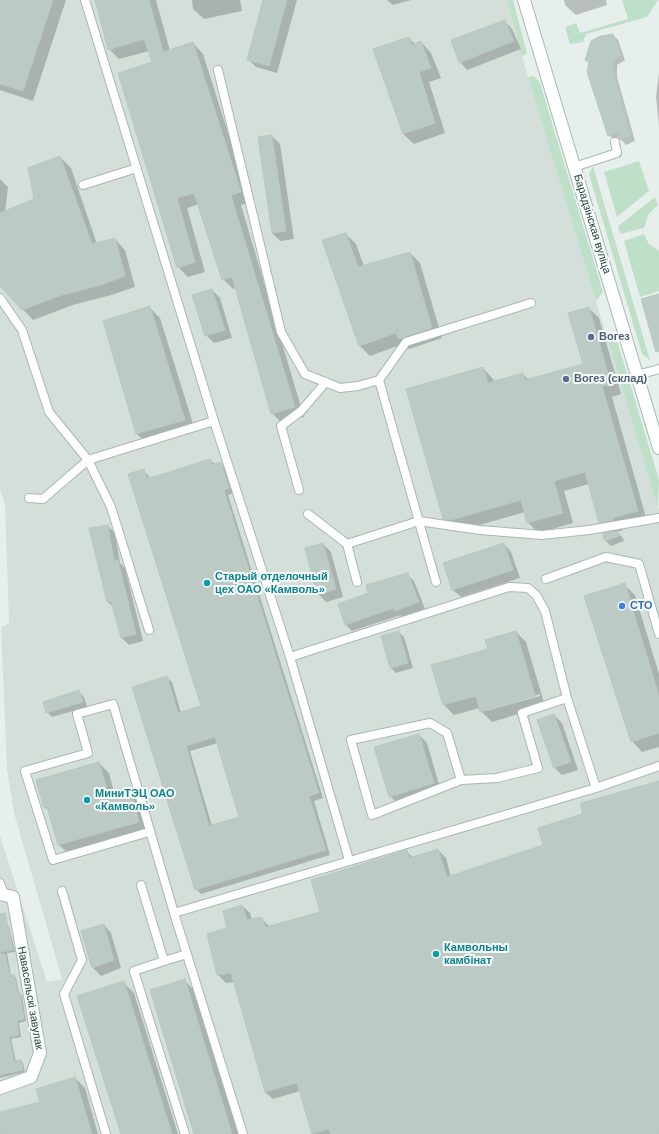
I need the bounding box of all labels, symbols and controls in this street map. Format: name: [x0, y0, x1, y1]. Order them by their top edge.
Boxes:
street label: Барадзінская вуліца: [571, 173, 613, 275]
place label: Вогез: [599, 330, 630, 344]
marker: Вогез: [586, 332, 596, 342]
place label: Вогез (склад): [574, 372, 647, 386]
marker: Вогез (склад): [561, 374, 571, 384]
place label: Старый отделочный цех ОАО «Камволь»: [215, 570, 328, 596]
marker: Старый отделочный цех ОАО «Камволь»: [202, 578, 212, 588]
place label: СТО: [630, 599, 653, 613]
marker: СТО: [617, 601, 627, 611]
place label: МиниТЭЦ ОАО «Камволь»: [95, 787, 175, 813]
marker: МиниТЭЦ ОАО «Камволь»: [82, 795, 92, 805]
place label: Камвольны камбінат: [444, 941, 508, 967]
street label: Навасельскі завулак: [14, 945, 46, 1051]
marker: Камвольны камбінат: [431, 949, 441, 959]

